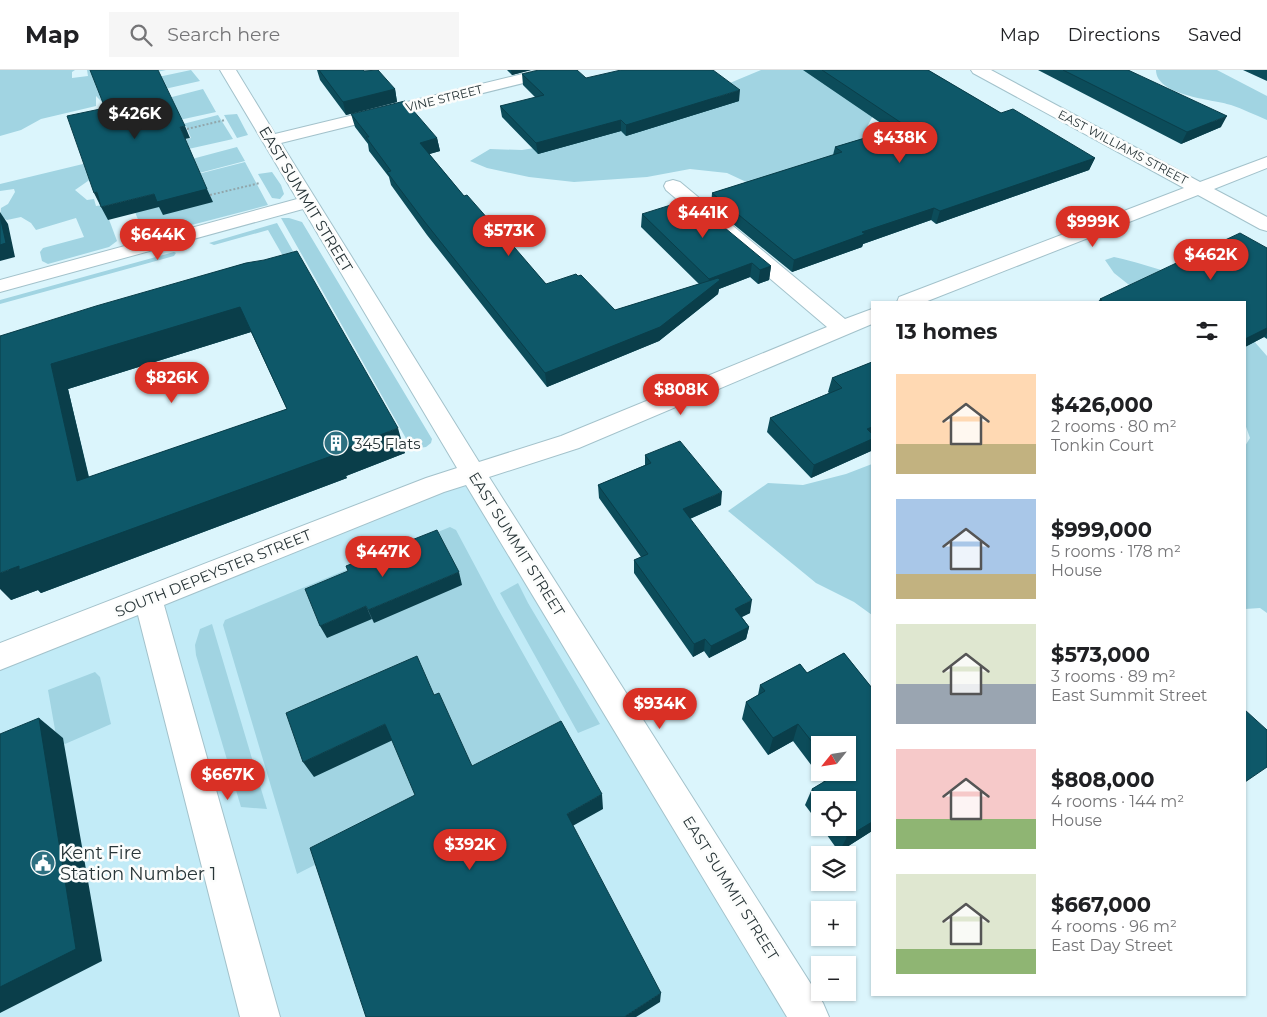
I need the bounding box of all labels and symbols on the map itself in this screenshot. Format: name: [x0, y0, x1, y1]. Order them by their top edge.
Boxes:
street label: VINE STREET: [404, 81, 484, 115]
pin: $426K: [100, 98, 170, 140]
street label: EAST WILLIAMS STREET: [1056, 106, 1191, 188]
pin: $438K: [865, 122, 935, 164]
street label: EAST SUMMIT STREET: [255, 123, 357, 276]
pin: $441K: [668, 196, 738, 239]
pin: $999K: [1058, 206, 1128, 248]
pin: $573K: [474, 214, 544, 257]
pin: $644K: [123, 218, 193, 261]
pin: $462K: [1176, 238, 1246, 281]
pin: $826K: [137, 362, 207, 404]
pin: $808K: [646, 374, 716, 416]
building icon: 345 Flats: [323, 430, 349, 456]
place label: 345 Flats: [354, 434, 421, 453]
street label: EAST SUMMIT STREET: [465, 468, 569, 620]
street label: SOUTH DEPEYSTER STREET: [112, 525, 314, 621]
pin: $447K: [348, 536, 418, 578]
pin: $934K: [625, 688, 695, 730]
north arrow: [811, 736, 856, 781]
pin: $667K: [193, 758, 263, 801]
street label: EAST SUMMIT STREET: [679, 812, 783, 964]
pin: $392K: [435, 828, 505, 871]
place label: Kent Fire Station Number 1: [60, 842, 216, 885]
public building icon: Kent Fire Station Number 1: [30, 850, 56, 876]

